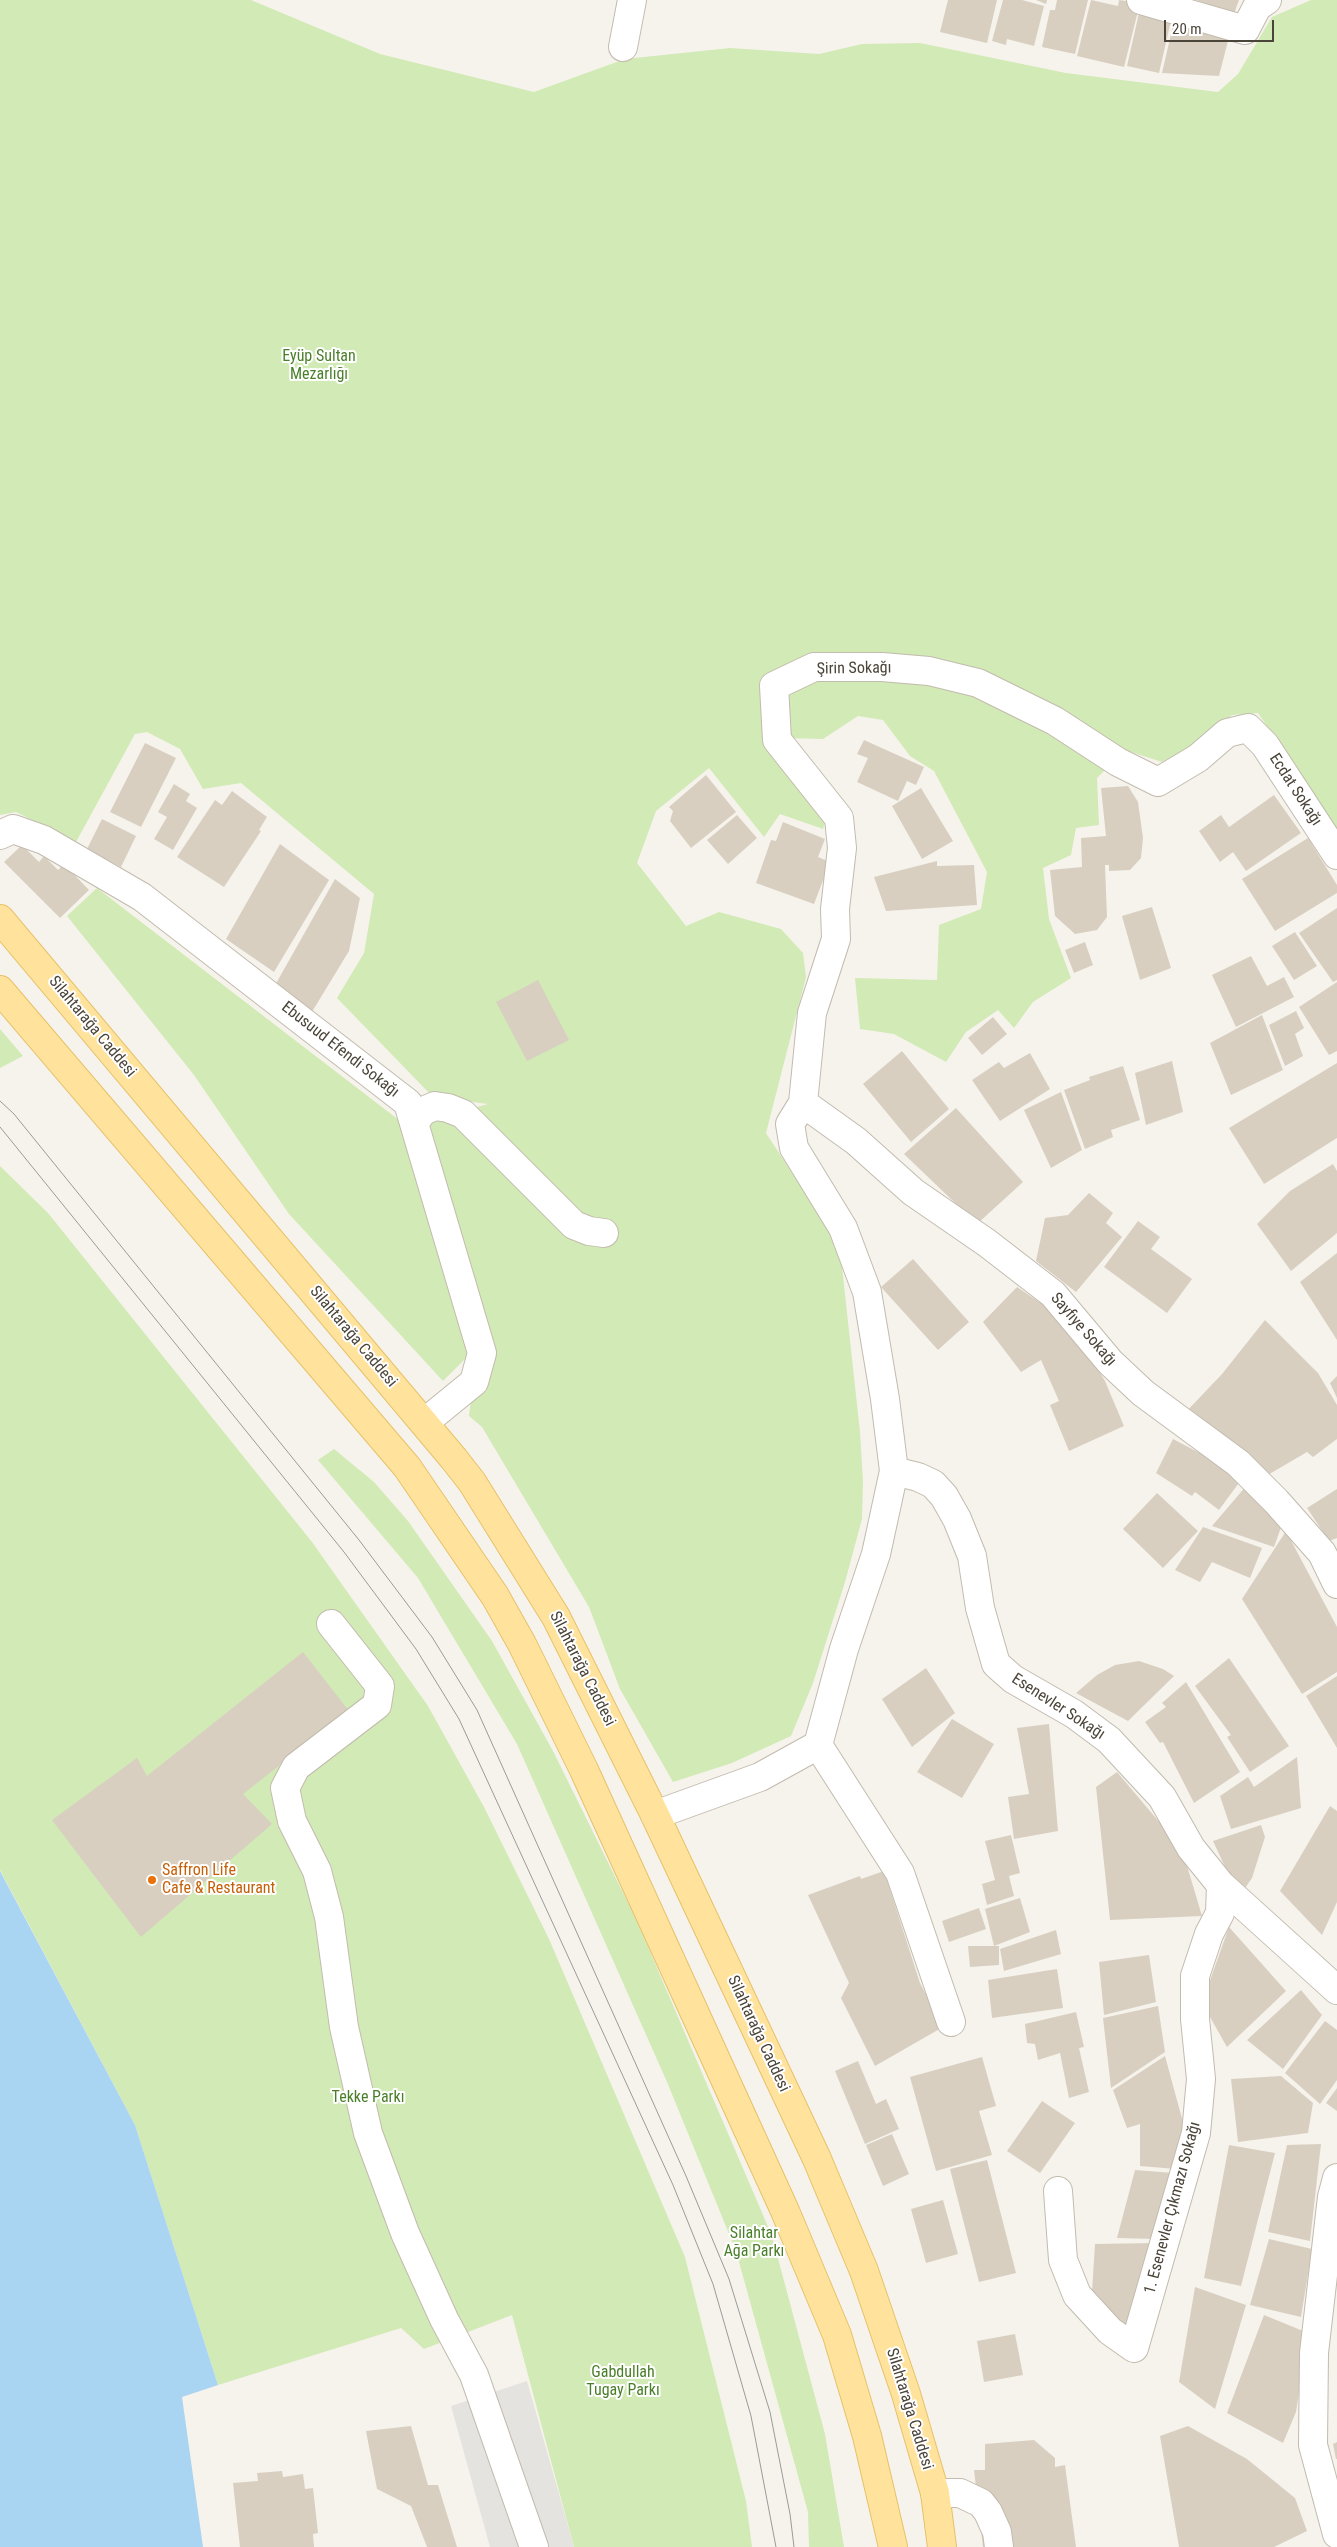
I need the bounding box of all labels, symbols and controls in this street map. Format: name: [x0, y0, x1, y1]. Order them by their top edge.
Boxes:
scale bar: [1167, 10, 1277, 42]
text: 20 m: [1172, 20, 1202, 38]
park label: Eyüp Sultan Mezarlığı: [282, 347, 356, 385]
street label: Şirin Sokağı: [816, 659, 892, 679]
street label: Ecdat Sokağı: [1265, 750, 1325, 830]
street label: Silahtarağa Caddesi: [44, 973, 140, 1081]
street label: Ebusuud Efendi Sokağı: [277, 998, 403, 1102]
street label: Silahtarağa Caddesi: [305, 1283, 401, 1391]
street label: Sayfiye Sokağı: [1046, 1289, 1120, 1371]
street label: Silahtarağa Caddesi: [545, 1609, 619, 1729]
street label: Esenevler Sokağı: [1008, 1670, 1108, 1744]
place label: Saffron Life Cafe & Restaurant: [162, 1861, 275, 1899]
marker: Saffron Life Cafe & Restaurant: [146, 1874, 158, 1886]
street label: Silahtarağa Caddesi: [723, 1973, 793, 2095]
park label: Tekke Parkı: [332, 2088, 404, 2108]
street label: 1. Esenevler Çıkmazı Sokağı: [1141, 2120, 1205, 2296]
park label: Silahtar Ağa Parkı: [724, 2224, 784, 2262]
street label: Silahtarağa Caddesi: [881, 2346, 937, 2472]
park label: Gabdullah Tugay Parkı: [586, 2363, 660, 2401]

